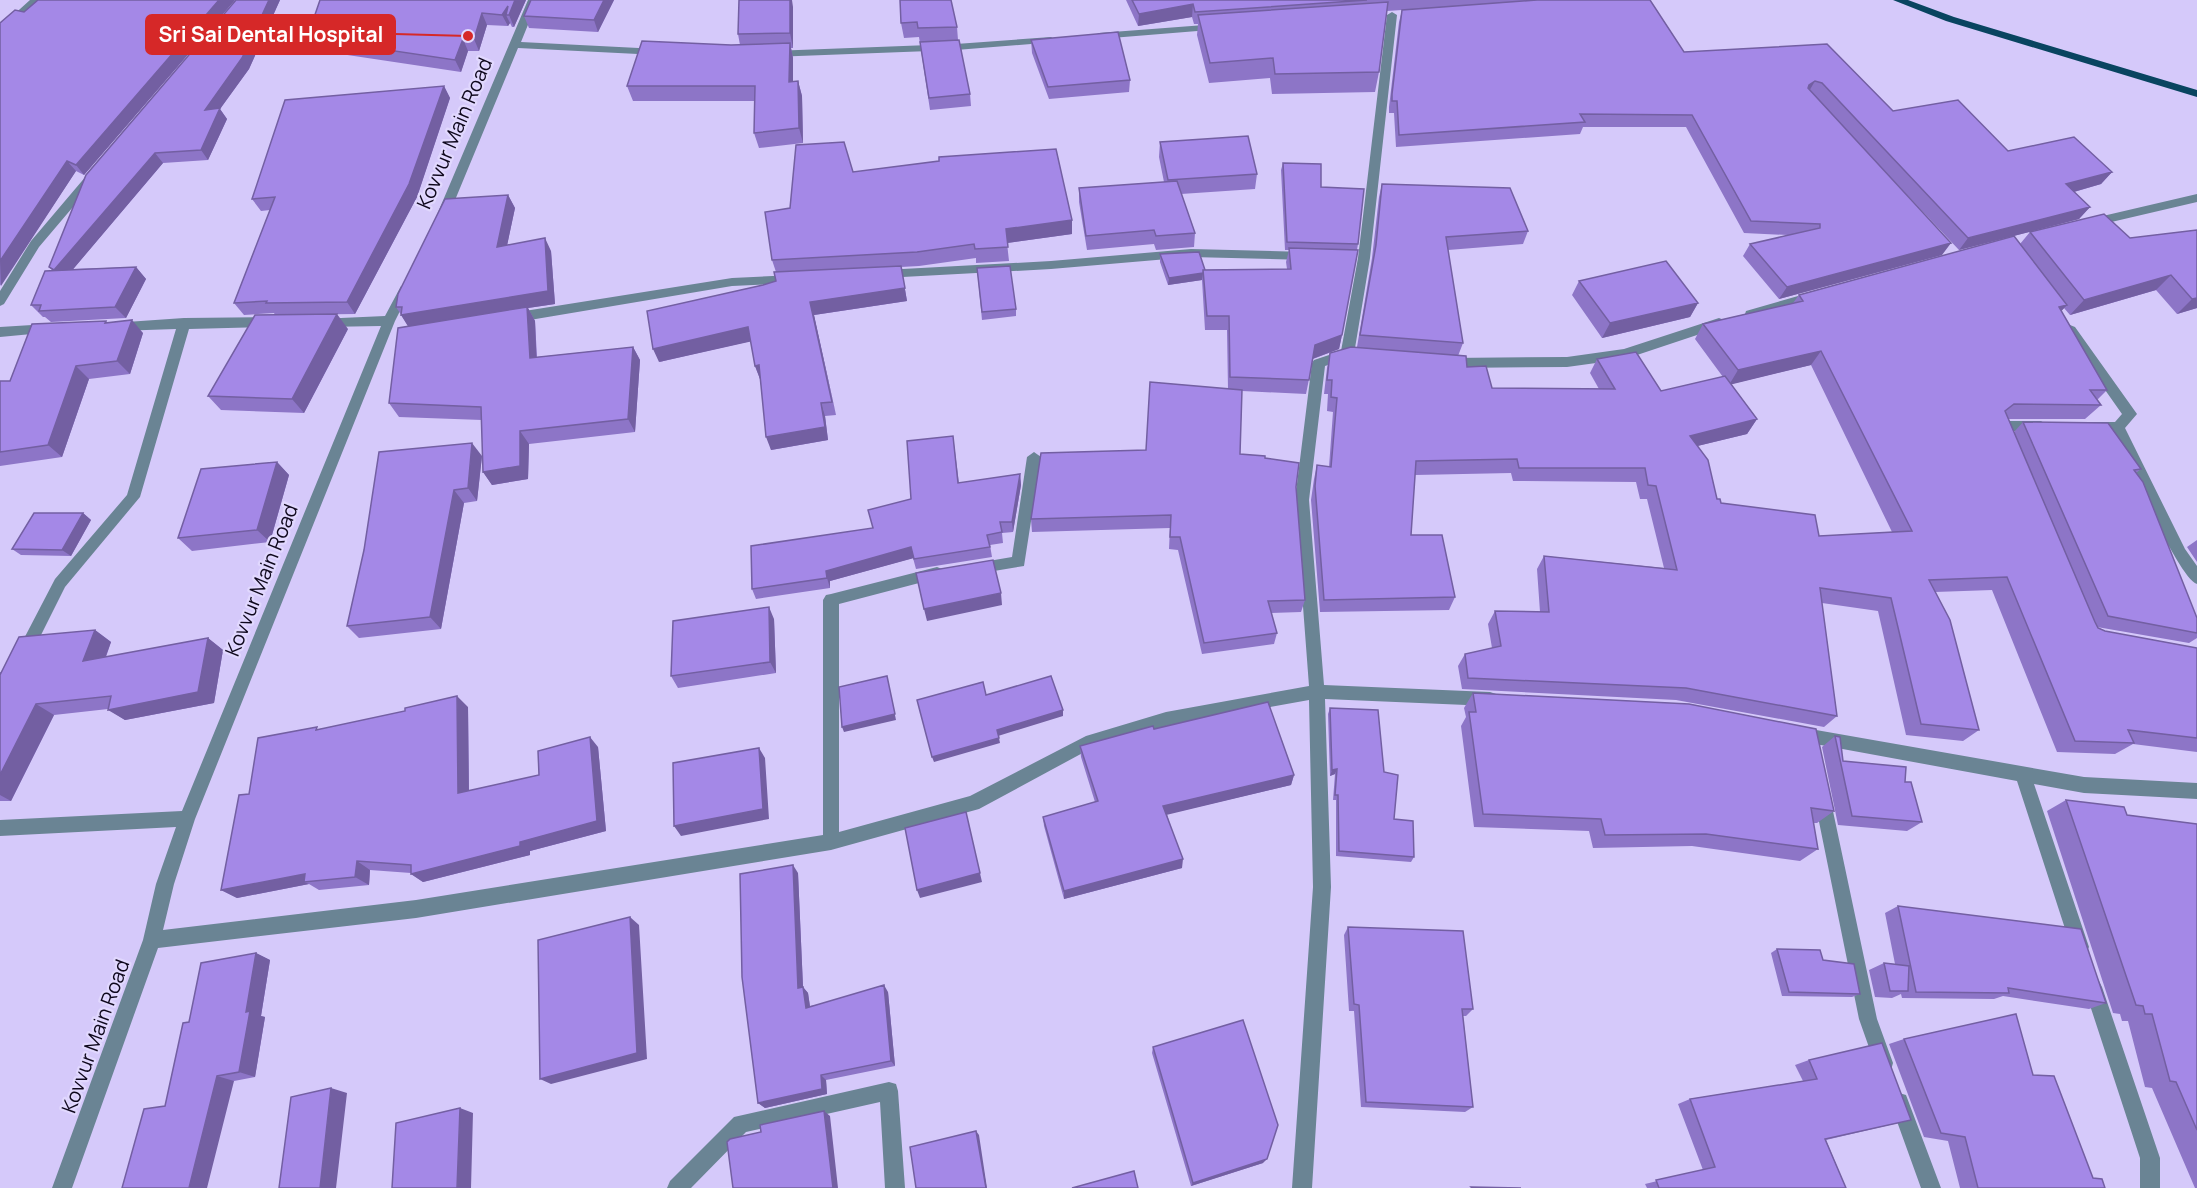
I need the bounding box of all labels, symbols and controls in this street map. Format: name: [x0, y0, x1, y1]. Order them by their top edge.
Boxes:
callout: Sri Sai Dental Hospital: [146, 15, 395, 54]
text: Sri Sai Dental Hospital: [159, 20, 383, 48]
street label: Kovvur Main Road: [410, 53, 498, 213]
street label: Kovvur Main Road: [218, 500, 304, 660]
street label: Kovvur Main Road: [55, 955, 135, 1117]

